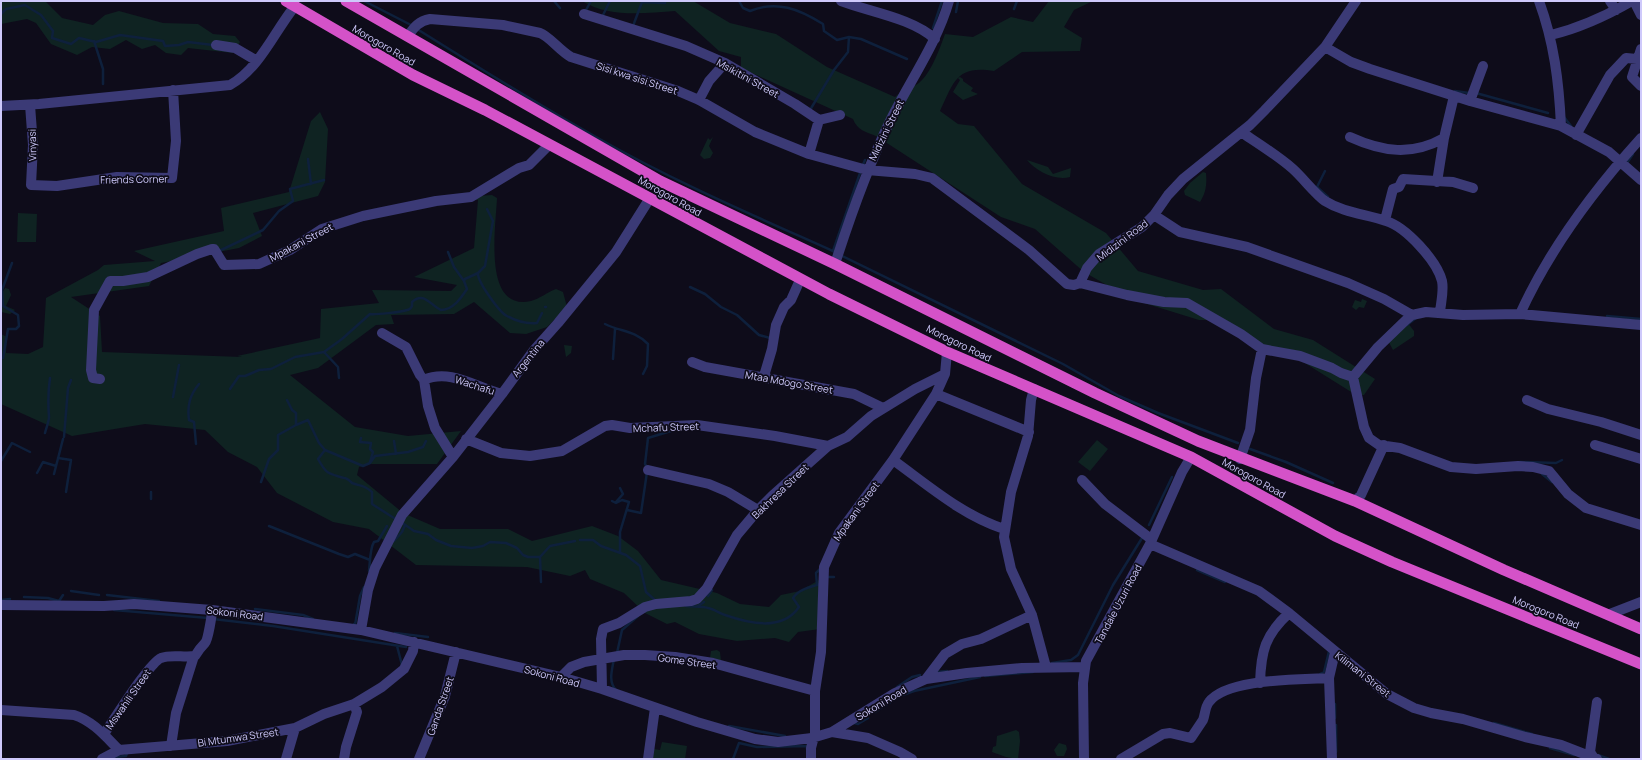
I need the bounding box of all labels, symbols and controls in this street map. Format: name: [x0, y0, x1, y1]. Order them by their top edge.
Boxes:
street label: Morogoro Road: [350, 21, 418, 69]
street label: Msikitini Street: [714, 55, 782, 101]
street label: Sisi kwa sisi Street: [595, 58, 679, 98]
street label: Midizini Street: [865, 97, 907, 163]
street label: Vinyasi: [25, 129, 39, 161]
street label: Friends Corner: [100, 171, 168, 187]
street label: Morogoro Road: [636, 173, 704, 219]
street label: Midizini Road: [1094, 216, 1150, 264]
street label: Mpakani Street: [267, 219, 335, 265]
street label: Morogoro Road: [924, 321, 994, 365]
street label: Argentina: [508, 336, 548, 380]
street label: Mtaa Mdogo Street: [744, 367, 834, 397]
street label: Wachafu: [453, 372, 497, 398]
street label: Mchafu Street: [633, 419, 699, 435]
street label: Morogoro Road: [1220, 455, 1288, 501]
street label: Bakhresa Street: [748, 460, 812, 522]
street label: Mpakani Street: [830, 479, 882, 543]
street label: Tandale Uzuri Road: [1091, 562, 1145, 646]
street label: Morogoro Road: [1511, 592, 1581, 632]
street label: Sokoni Road: [206, 603, 264, 623]
street label: Kilimani Street: [1332, 648, 1394, 700]
street label: Gome Street: [657, 650, 717, 672]
street label: Sokoni Road: [523, 662, 581, 690]
street label: Mswahili Street: [102, 666, 154, 732]
street label: Ganda Street: [423, 675, 457, 737]
street label: Sokoni Road: [853, 682, 909, 724]
street label: Bi Mtumwa Street: [197, 724, 279, 750]

